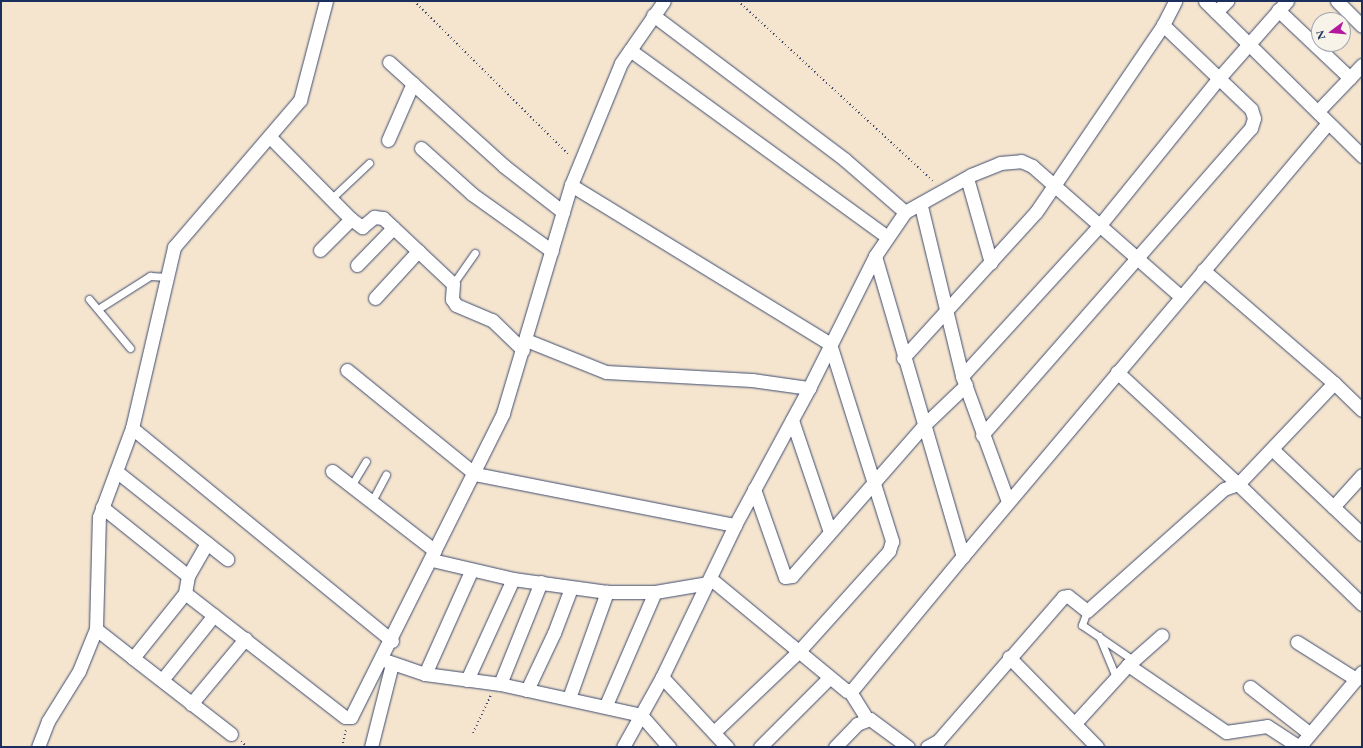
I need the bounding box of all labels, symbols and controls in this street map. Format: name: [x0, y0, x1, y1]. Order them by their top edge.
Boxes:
north arrow: [1311, 12, 1351, 52]
text: N: [1312, 29, 1328, 41]

